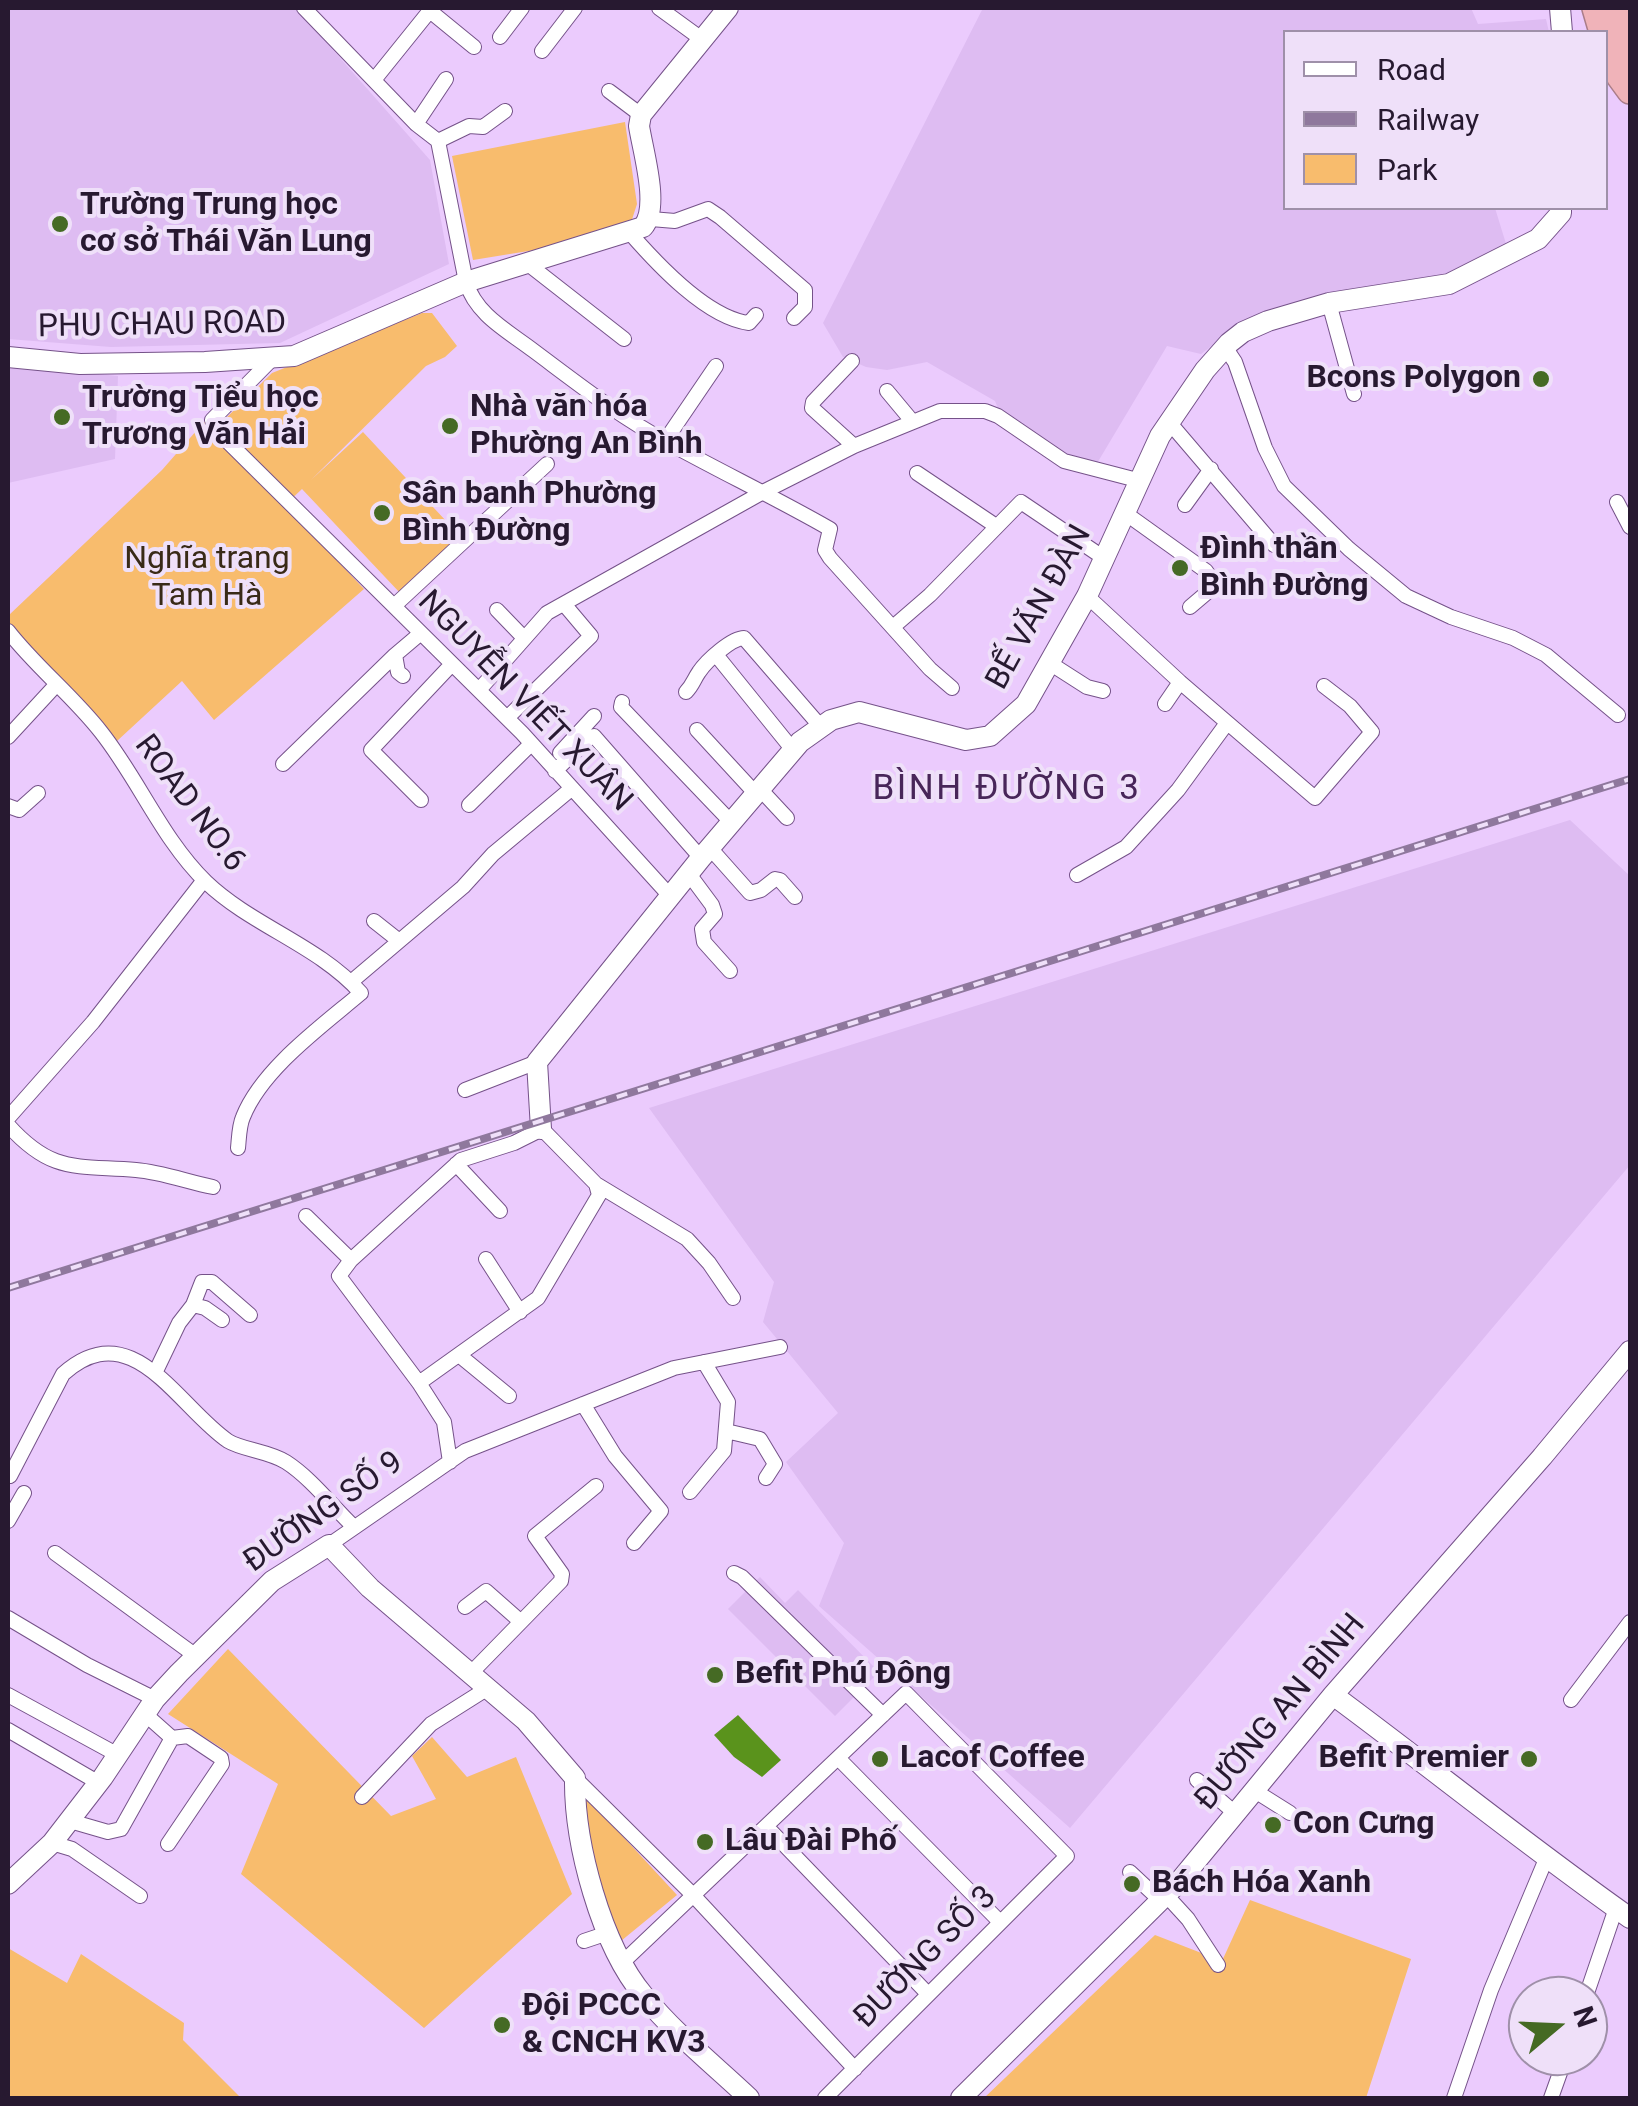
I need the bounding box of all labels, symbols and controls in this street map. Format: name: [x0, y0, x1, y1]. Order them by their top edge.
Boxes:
legend: [1283, 30, 1608, 210]
text: Road: [1377, 52, 1446, 87]
text: Railway: [1377, 102, 1479, 137]
text: Park: [1377, 152, 1437, 187]
place label: Trường Trung học cơ sở Thái Văn Lung: [80, 187, 372, 262]
marker: Trường Trung học cơ sở Thái Văn Lung: [49, 213, 71, 235]
street label: PHU CHAU ROAD: [38, 305, 286, 347]
place label: Bcons Polygon: [1306, 360, 1521, 398]
marker: Bcons Polygon: [1530, 368, 1552, 390]
place label: Trường Tiểu học Trương Văn Hải: [82, 380, 319, 455]
place label: Nhà văn hóa Phường An Bình: [470, 389, 703, 464]
marker: Trường Tiểu học Trương Văn Hải: [51, 406, 73, 428]
marker: Nhà văn hóa Phường An Bình: [439, 415, 461, 437]
place label: Sân banh Phường Bình Đường: [402, 476, 656, 551]
marker: Sân banh Phường Bình Đường: [371, 502, 393, 524]
street label: BẾ VĂN ĐÀN: [979, 519, 1101, 697]
place label: Đình thần Bình Đường: [1200, 531, 1368, 606]
park label: Nghĩa trang Tam Hà: [124, 541, 290, 616]
marker: Đình thần Bình Đường: [1169, 557, 1191, 579]
street label: NGUYỄN VIẾT XUÂN: [409, 584, 639, 820]
street label: ROAD NO.6: [125, 728, 253, 880]
district label: BÌNH ĐƯỜNG 3: [873, 769, 1141, 811]
street label: ĐƯỜNG SỐ 9: [237, 1444, 411, 1582]
street label: ĐƯỜNG AN BÌNH: [1188, 1607, 1374, 1819]
place label: Befit Phú Đông: [735, 1656, 951, 1694]
marker: Befit Phú Đông: [704, 1664, 726, 1686]
place label: Lacof Coffee: [900, 1740, 1085, 1778]
place label: Befit Premier: [1318, 1740, 1509, 1778]
marker: Lacof Coffee: [869, 1748, 891, 1770]
marker: Befit Premier: [1518, 1748, 1540, 1770]
place label: Con Cưng: [1293, 1806, 1434, 1844]
marker: Con Cưng: [1262, 1814, 1284, 1836]
place label: Lâu Đài Phố: [725, 1823, 897, 1861]
marker: Lâu Đài Phố: [694, 1831, 716, 1853]
place label: Bách Hóa Xanh: [1152, 1865, 1371, 1903]
marker: Bách Hóa Xanh: [1121, 1873, 1143, 1895]
street label: ĐƯỜNG SỐ 3: [847, 1879, 1005, 2037]
north arrow: [1508, 1976, 1608, 2076]
place label: Đội PCCC & CNCH KV3: [522, 1988, 706, 2063]
text: N: [1566, 2002, 1604, 2031]
marker: Đội PCCC & CNCH KV3: [491, 2014, 513, 2036]

